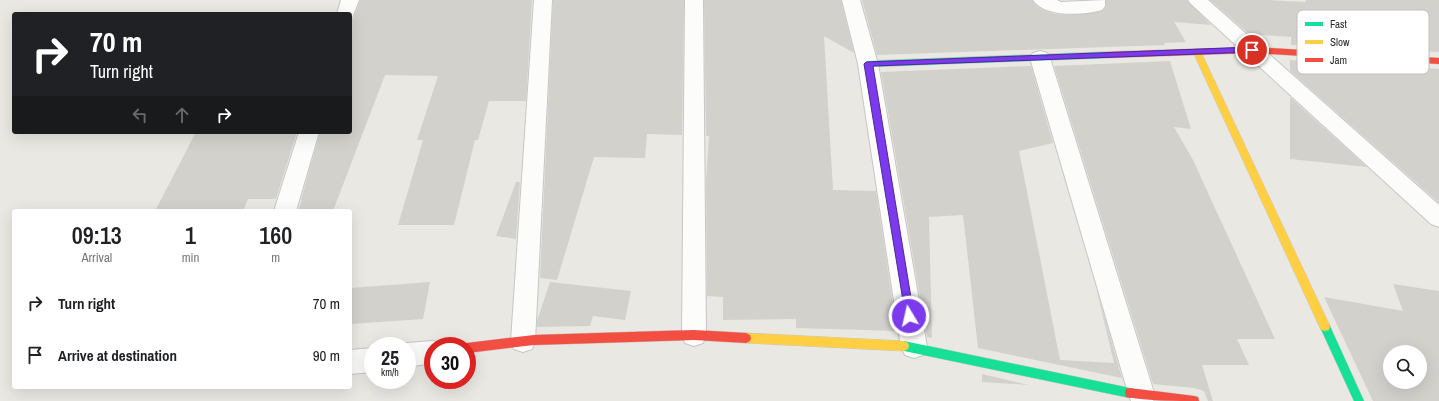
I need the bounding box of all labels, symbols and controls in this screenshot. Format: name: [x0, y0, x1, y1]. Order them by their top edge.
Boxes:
legend: [1297, 10, 1429, 74]
text: Fast: [1330, 17, 1348, 31]
text: 70 m: [90, 23, 142, 61]
icon: right: [24, 28, 76, 80]
pin: [1235, 33, 1269, 67]
text: Slow: [1330, 35, 1350, 49]
icon: arrive: [1241, 39, 1263, 61]
text: Jam: [1330, 53, 1347, 67]
text: Turn right: [90, 59, 153, 84]
icon: left: [129, 104, 151, 126]
icon: ahead: [171, 104, 193, 126]
icon: right: [213, 104, 235, 126]
text: 09:13: [72, 219, 122, 251]
text: 1: [185, 219, 196, 251]
text: 160: [259, 219, 292, 251]
text: Arrival: [81, 249, 112, 266]
text: min: [182, 249, 199, 266]
text: m: [271, 249, 280, 266]
icon: right: [24, 292, 46, 314]
text: Turn right: [58, 293, 115, 314]
text: 70 m: [313, 293, 340, 314]
position arrow: [888, 295, 930, 337]
speed limit sign: 30: [424, 337, 476, 389]
icon: arrive: [24, 344, 46, 366]
text: 25: [381, 344, 399, 371]
text: Arrive at destination: [58, 345, 177, 366]
text: 90 m: [313, 345, 340, 366]
map controls: [1383, 345, 1427, 389]
button: search: [1383, 345, 1427, 389]
text: km/h: [381, 366, 399, 379]

